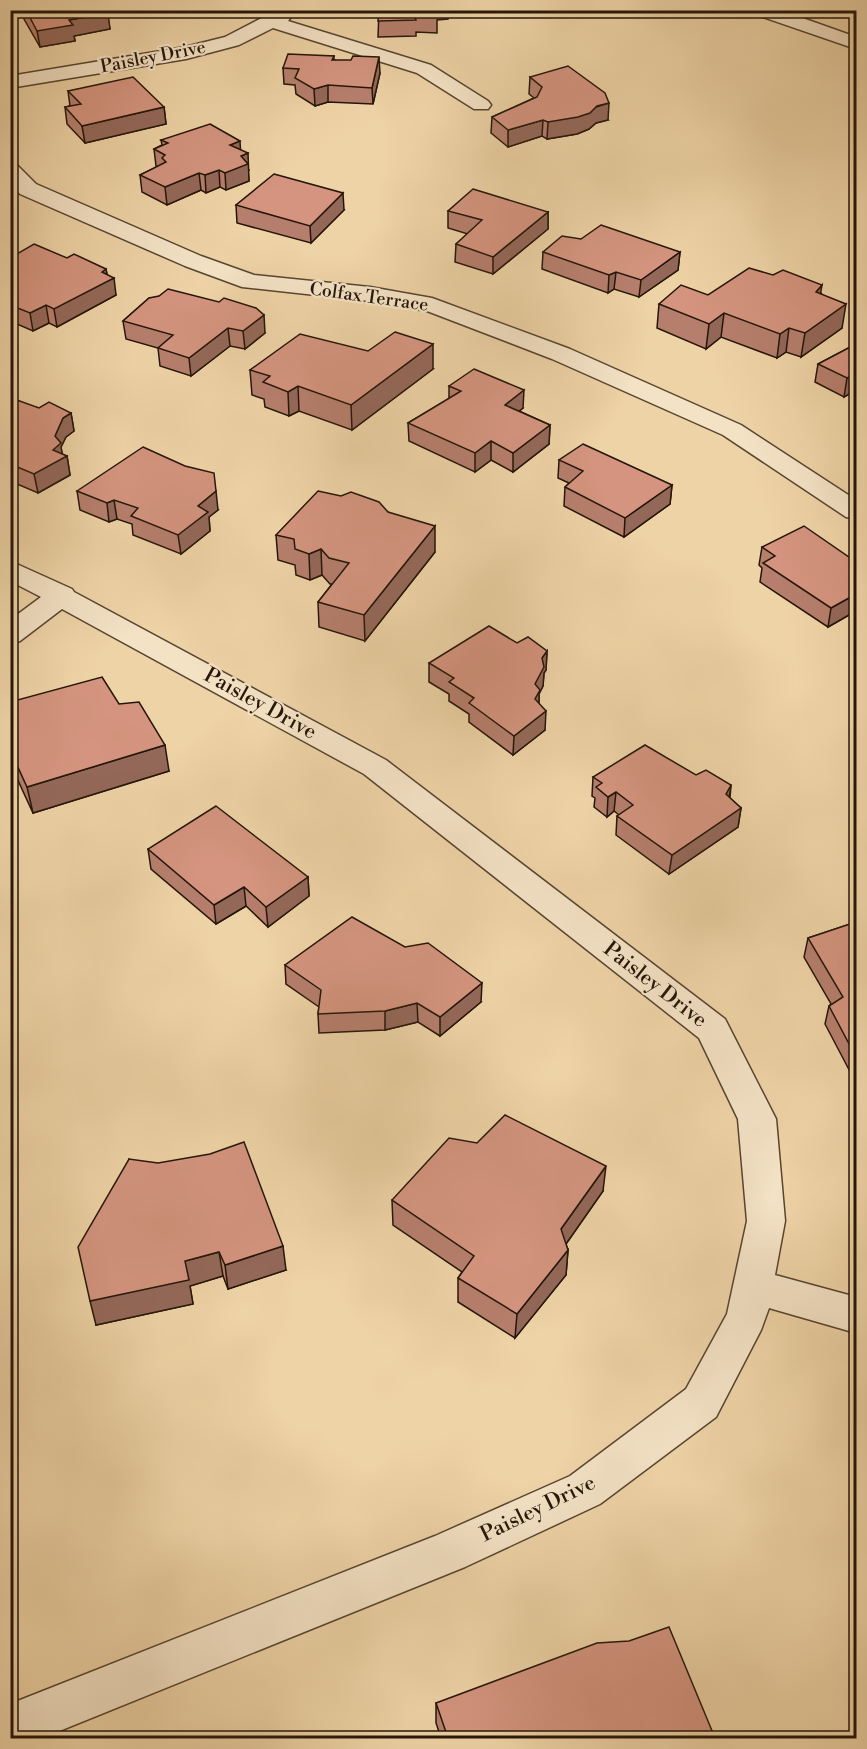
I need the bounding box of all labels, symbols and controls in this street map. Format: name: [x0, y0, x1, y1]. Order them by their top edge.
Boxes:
street label: Paisley Drive: [98, 36, 208, 78]
street label: Colfax Terrace: [308, 277, 430, 317]
street label: Paisley Drive: [199, 662, 321, 746]
street label: Paisley Drive: [598, 936, 712, 1034]
street label: Paisley Drive: [476, 1470, 600, 1548]

